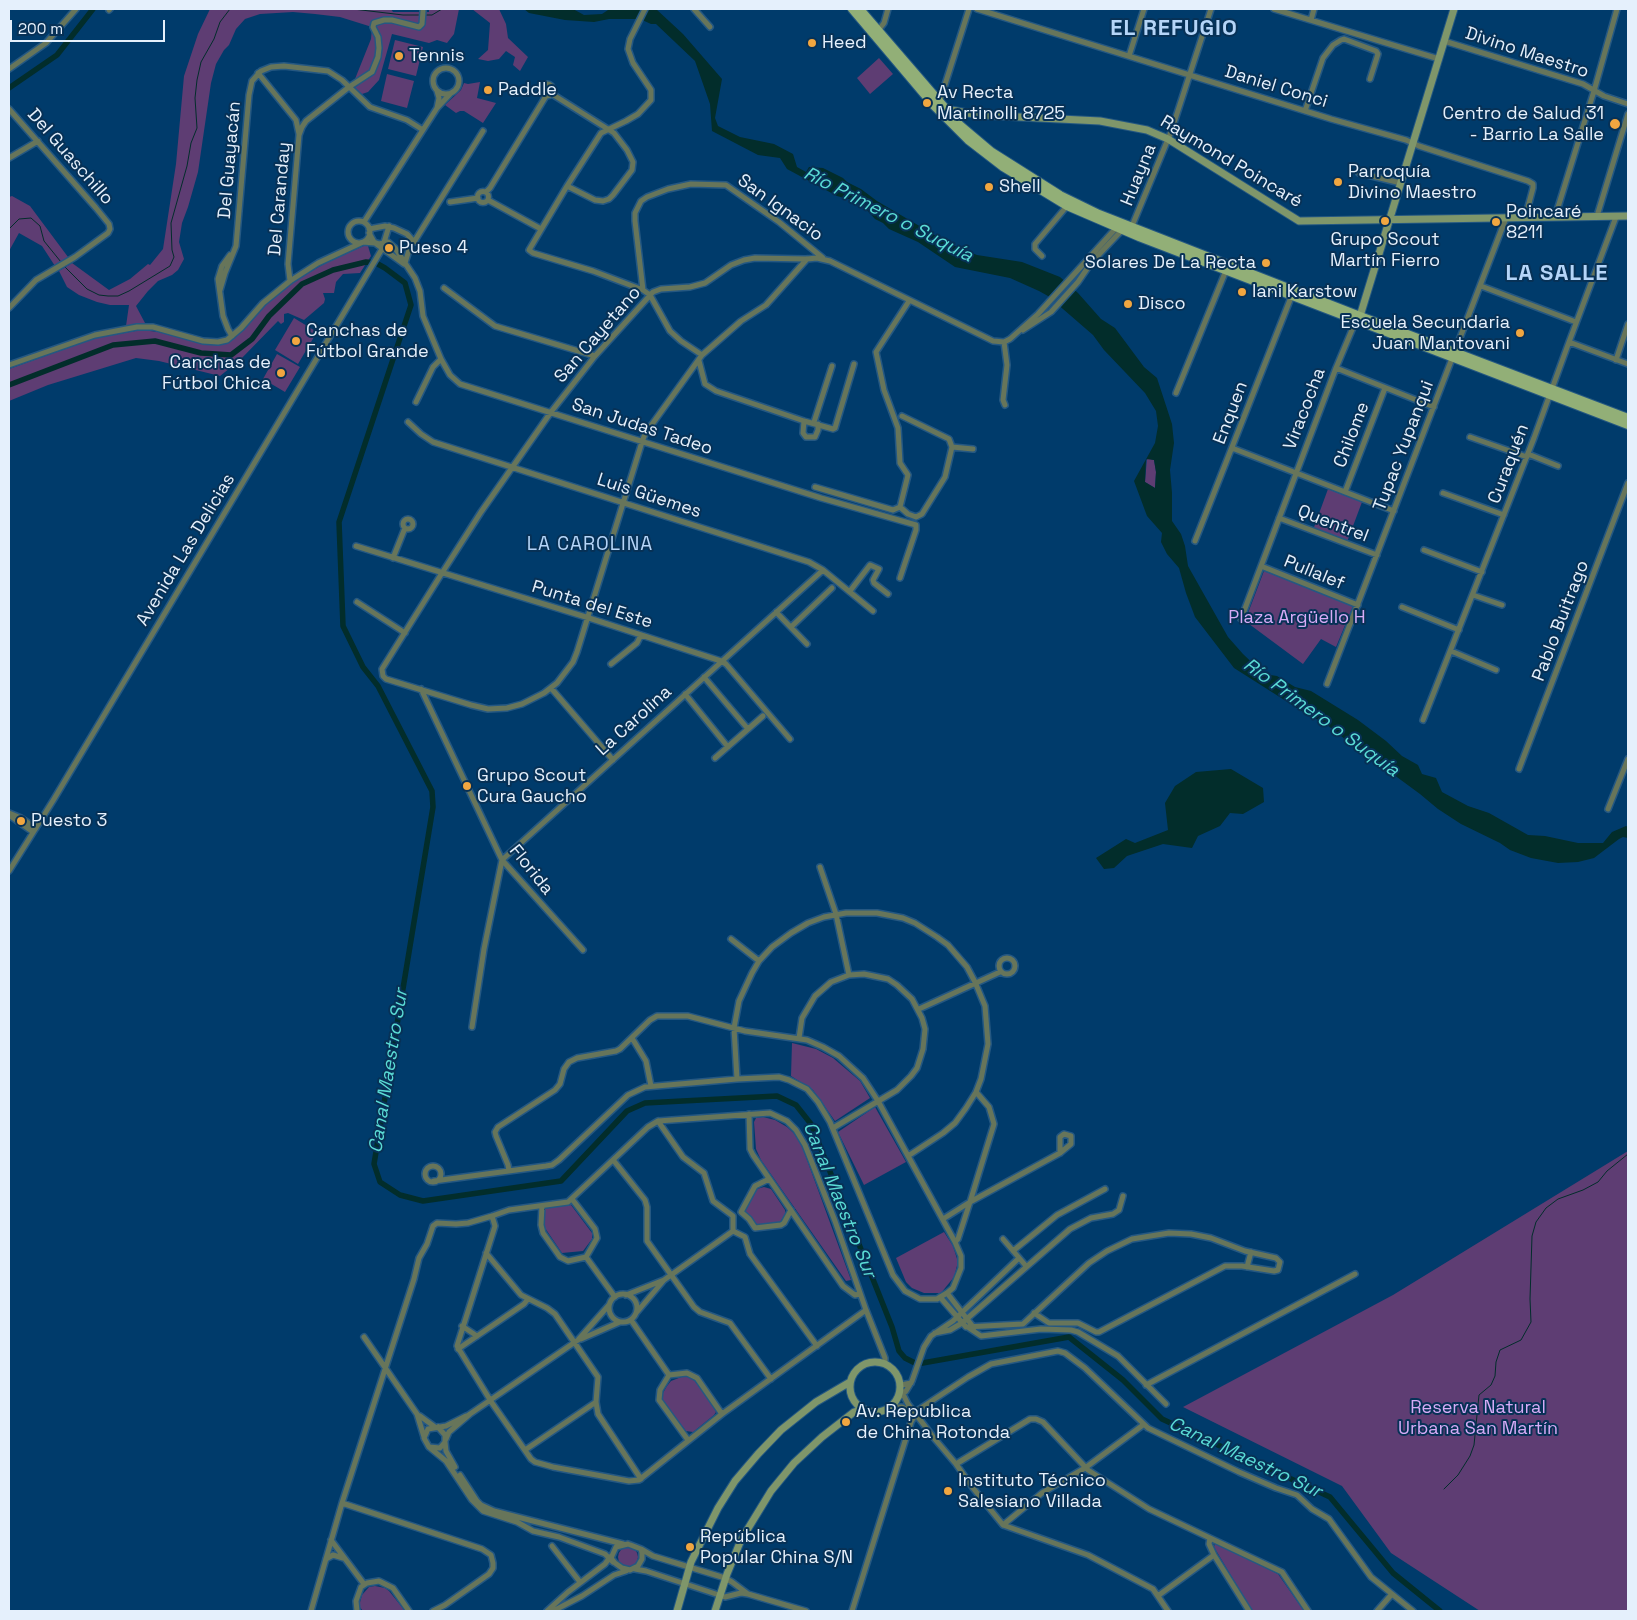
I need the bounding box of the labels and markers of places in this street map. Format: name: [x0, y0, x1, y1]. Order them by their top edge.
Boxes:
place label: Heed: [822, 32, 867, 54]
marker: Heed: [806, 37, 818, 49]
place label: Tennis: [409, 45, 464, 67]
marker: Tennis: [393, 50, 405, 62]
place label: Paddle: [498, 79, 557, 101]
place label: Av Recta Martinolli 8725: [937, 82, 1065, 125]
marker: Paddle: [482, 84, 494, 96]
marker: Av Recta Martinolli 8725: [921, 97, 933, 109]
place label: Centro de Salud 31 - Barrio La Salle: [1442, 103, 1604, 146]
marker: Centro de Salud 31 - Barrio La Salle: [1608, 117, 1622, 131]
place label: Parroquía Divino Maestro: [1348, 161, 1477, 203]
place label: Shell: [999, 176, 1041, 198]
marker: Parroquía Divino Maestro: [1332, 176, 1344, 188]
marker: Shell: [983, 181, 995, 193]
place label: Poincaré 8211: [1506, 201, 1581, 243]
marker: Grupo Scout Martín Fierro: [1379, 215, 1391, 227]
marker: Poincaré 8211: [1490, 216, 1502, 228]
place label: Grupo Scout Martín Fierro: [1330, 229, 1440, 272]
place label: Pueso 4: [399, 237, 468, 259]
marker: Pueso 4: [383, 242, 395, 254]
place label: Solares De La Recta: [1085, 252, 1256, 274]
marker: Solares De La Recta: [1260, 257, 1272, 269]
place label: Iani Karstow: [1252, 281, 1357, 303]
marker: Iani Karstow: [1236, 286, 1248, 298]
place label: Disco: [1138, 293, 1186, 315]
marker: Disco: [1122, 298, 1134, 310]
place label: Escuela Secundaria Juan Mantovani: [1341, 312, 1510, 354]
place label: Canchas de Fútbol Grande: [306, 320, 429, 362]
marker: Escuela Secundaria Juan Mantovani: [1514, 327, 1526, 339]
marker: Canchas de Fútbol Grande: [290, 335, 302, 347]
place label: Canchas de Fútbol Chica: [162, 352, 271, 394]
marker: Canchas de Fútbol Chica: [275, 367, 287, 379]
place label: Grupo Scout Cura Gaucho: [477, 765, 587, 808]
marker: Grupo Scout Cura Gaucho: [461, 780, 473, 792]
place label: Puesto 3: [31, 810, 107, 832]
marker: Puesto 3: [15, 815, 27, 827]
place label: Av. Republica de China Rotonda: [856, 1401, 1010, 1444]
marker: Av. Republica de China Rotonda: [840, 1416, 852, 1428]
place label: Instituto Técnico Salesiano Villada: [958, 1470, 1106, 1512]
marker: Instituto Técnico Salesiano Villada: [942, 1485, 954, 1497]
place label: República Popular China S/N: [700, 1526, 853, 1568]
marker: República Popular China S/N: [684, 1541, 696, 1553]

